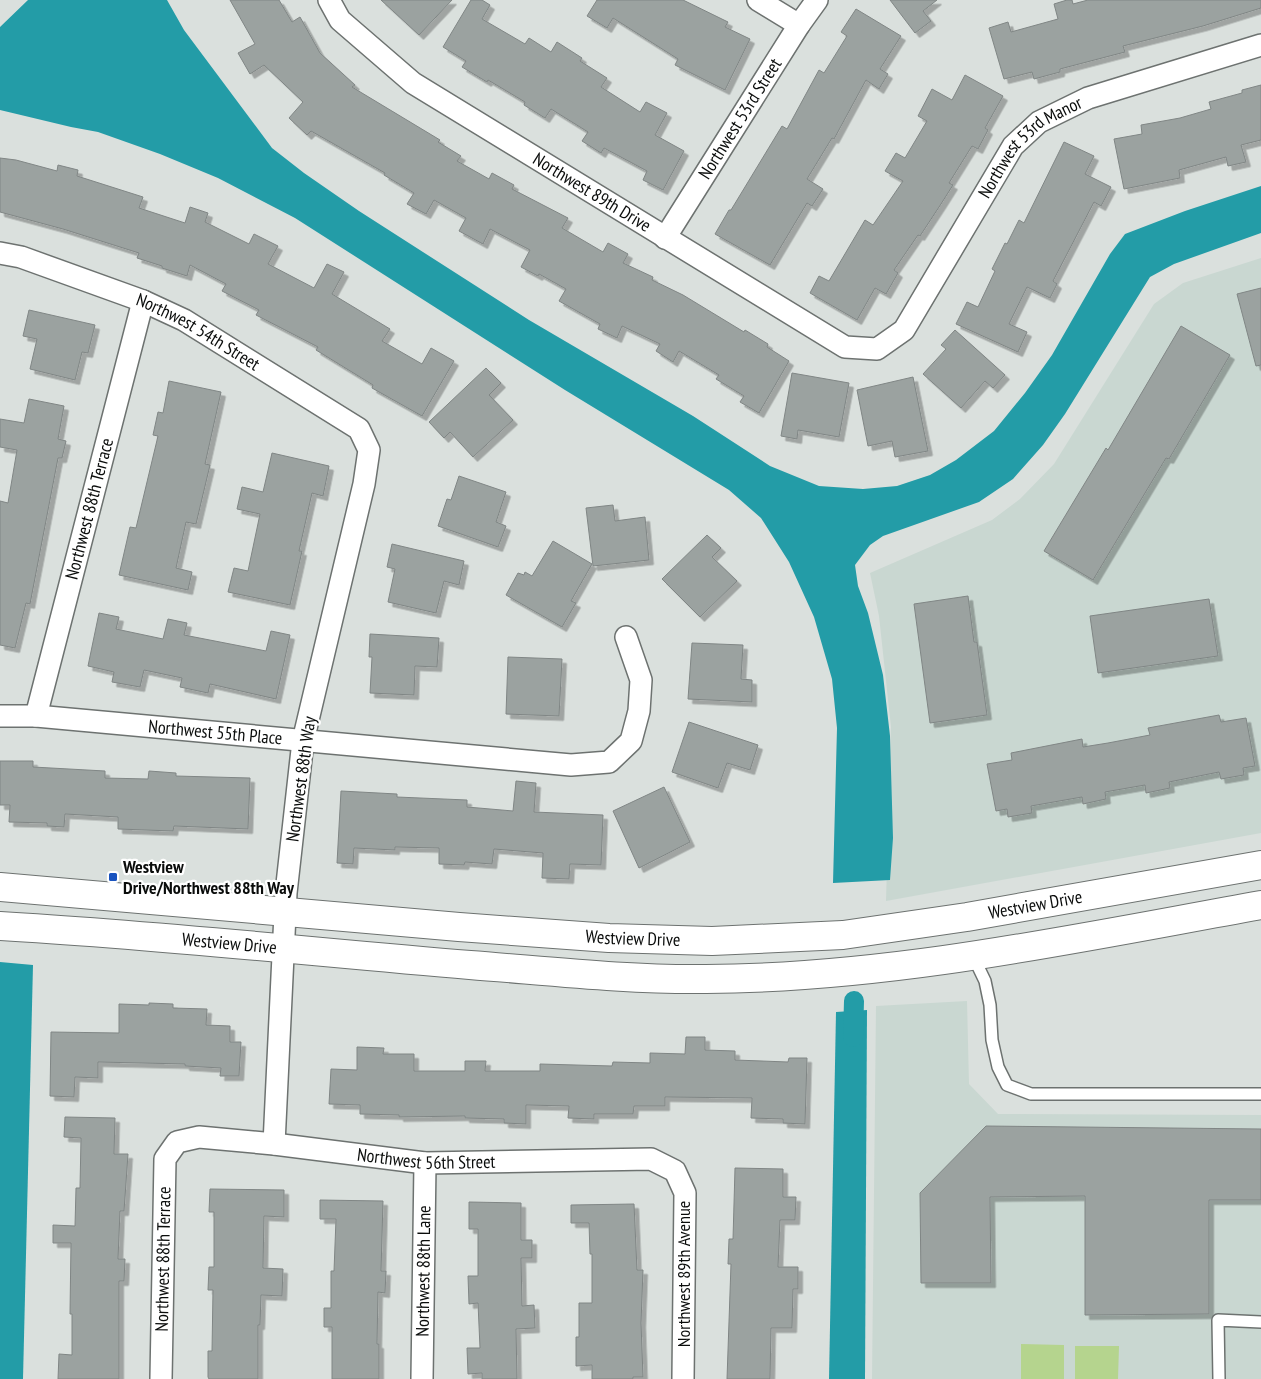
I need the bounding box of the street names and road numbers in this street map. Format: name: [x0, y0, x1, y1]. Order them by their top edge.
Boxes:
street label: Northwest 53rd Street: [693, 54, 786, 183]
street label: Northwest 53rd Manor: [973, 91, 1086, 202]
street label: Northwest 89th Drive: [529, 147, 655, 237]
street label: Northwest 54th Street: [133, 288, 264, 375]
street label: Northwest 88th Terrace: [60, 435, 118, 582]
street label: Northwest 55th Place: [147, 714, 283, 750]
street label: Northwest 88th Way: [280, 714, 321, 843]
street label: Westview Drive: [987, 885, 1084, 924]
street label: Westview Drive: [585, 924, 681, 951]
street label: Westview Drive: [181, 927, 278, 959]
street label: Northwest 56th Street: [356, 1143, 496, 1174]
street label: Northwest 88th Terrace: [150, 1186, 175, 1332]
street label: Northwest 89th Avenue: [672, 1201, 695, 1347]
street label: Northwest 88th Lane: [411, 1205, 435, 1337]

